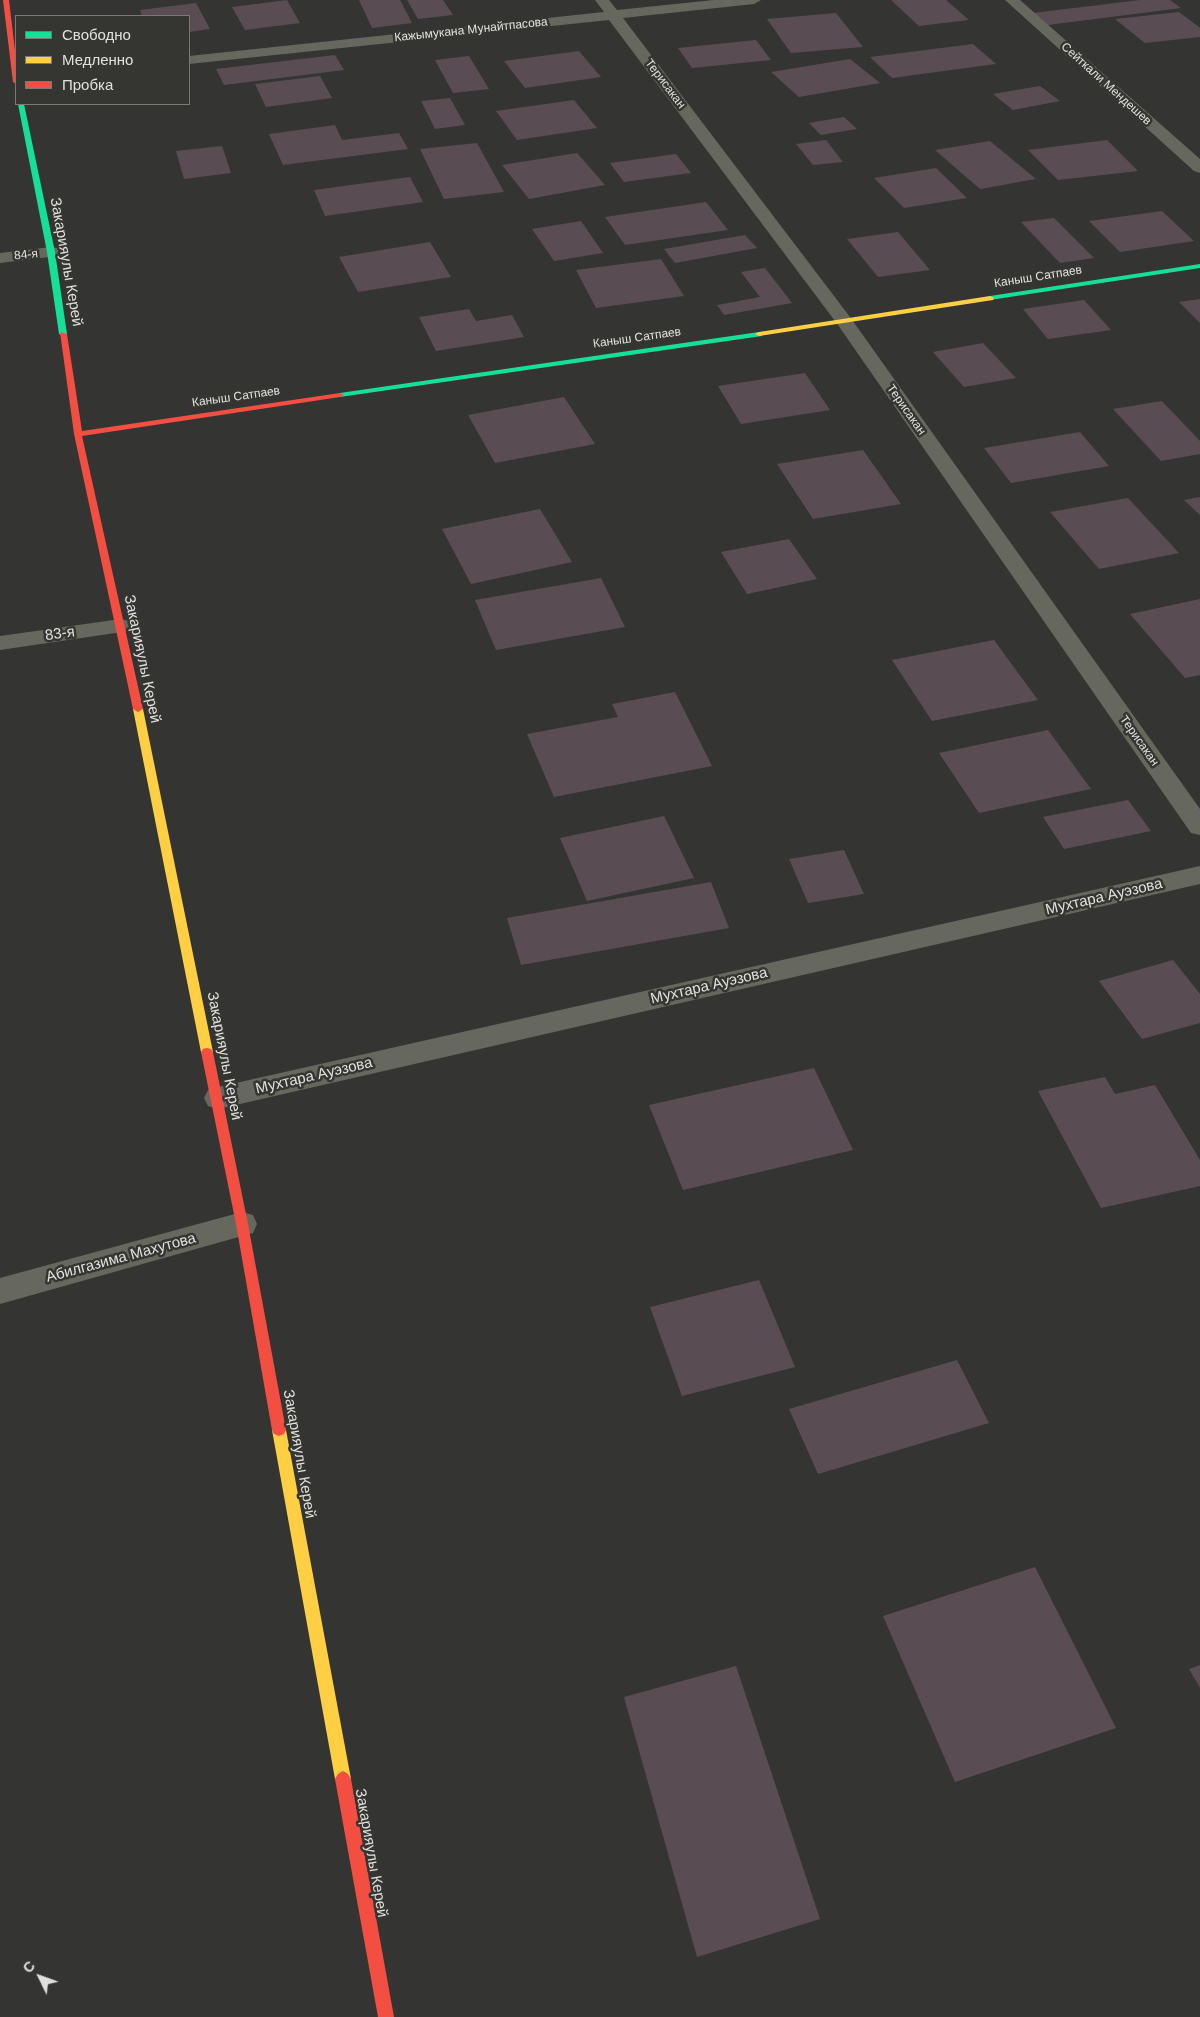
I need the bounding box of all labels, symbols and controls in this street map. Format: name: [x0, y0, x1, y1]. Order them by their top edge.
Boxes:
legend: [15, 15, 190, 105]
street label: Кажымукана Мунайтпасова: [394, 15, 548, 45]
text: Свободно: [62, 26, 131, 43]
street label: Сейткали Мендешев: [1058, 40, 1154, 128]
text: Медленно: [62, 51, 133, 68]
street label: Терисакан: [642, 56, 688, 112]
text: Пробка: [62, 76, 113, 93]
street label: Закарияулы Керей: [46, 196, 86, 328]
street label: 84-я: [13, 247, 39, 263]
street label: Каныш Сатпаев: [993, 263, 1083, 291]
street label: Каныш Сатпаев: [592, 325, 682, 351]
street label: Терисакан: [883, 382, 929, 438]
street label: Каныш Сатпаев: [191, 384, 281, 410]
street label: Закарияулы Керей: [120, 593, 164, 725]
street label: 83-я: [44, 623, 76, 645]
street label: Терисакан: [1116, 713, 1162, 769]
street label: Мухтара Ауэзова: [1044, 875, 1164, 919]
street label: Мухтара Ауэзова: [649, 964, 769, 1008]
street label: Закарияулы Керей: [203, 990, 245, 1122]
street label: Мухтара Ауэзова: [254, 1054, 374, 1098]
street label: Абилгазима Махутова: [44, 1229, 198, 1287]
street label: Закарияулы Керей: [279, 1388, 319, 1520]
street label: Закарияулы Керей: [351, 1787, 391, 1919]
north arrow: [15, 1952, 65, 2002]
text: С: [20, 1958, 38, 1976]

